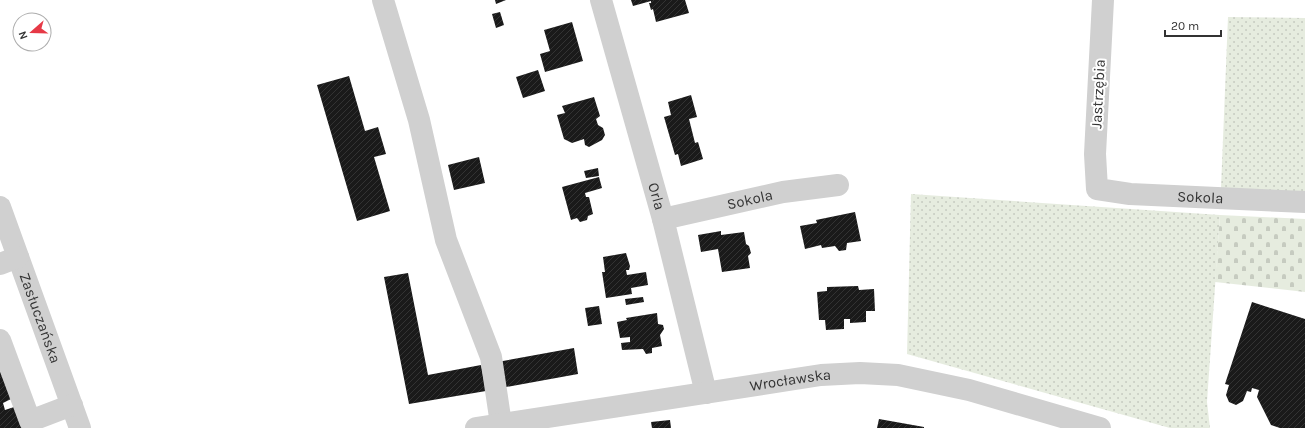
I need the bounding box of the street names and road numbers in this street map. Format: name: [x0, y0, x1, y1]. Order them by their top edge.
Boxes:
street label: Jastrzębia: [1087, 59, 1109, 129]
street label: Orla: [644, 181, 669, 212]
street label: Sokola: [725, 186, 774, 213]
street label: Sokola: [1177, 187, 1224, 207]
street label: Zasłuczańska: [16, 270, 65, 366]
street label: Wrocławska: [748, 365, 832, 395]

